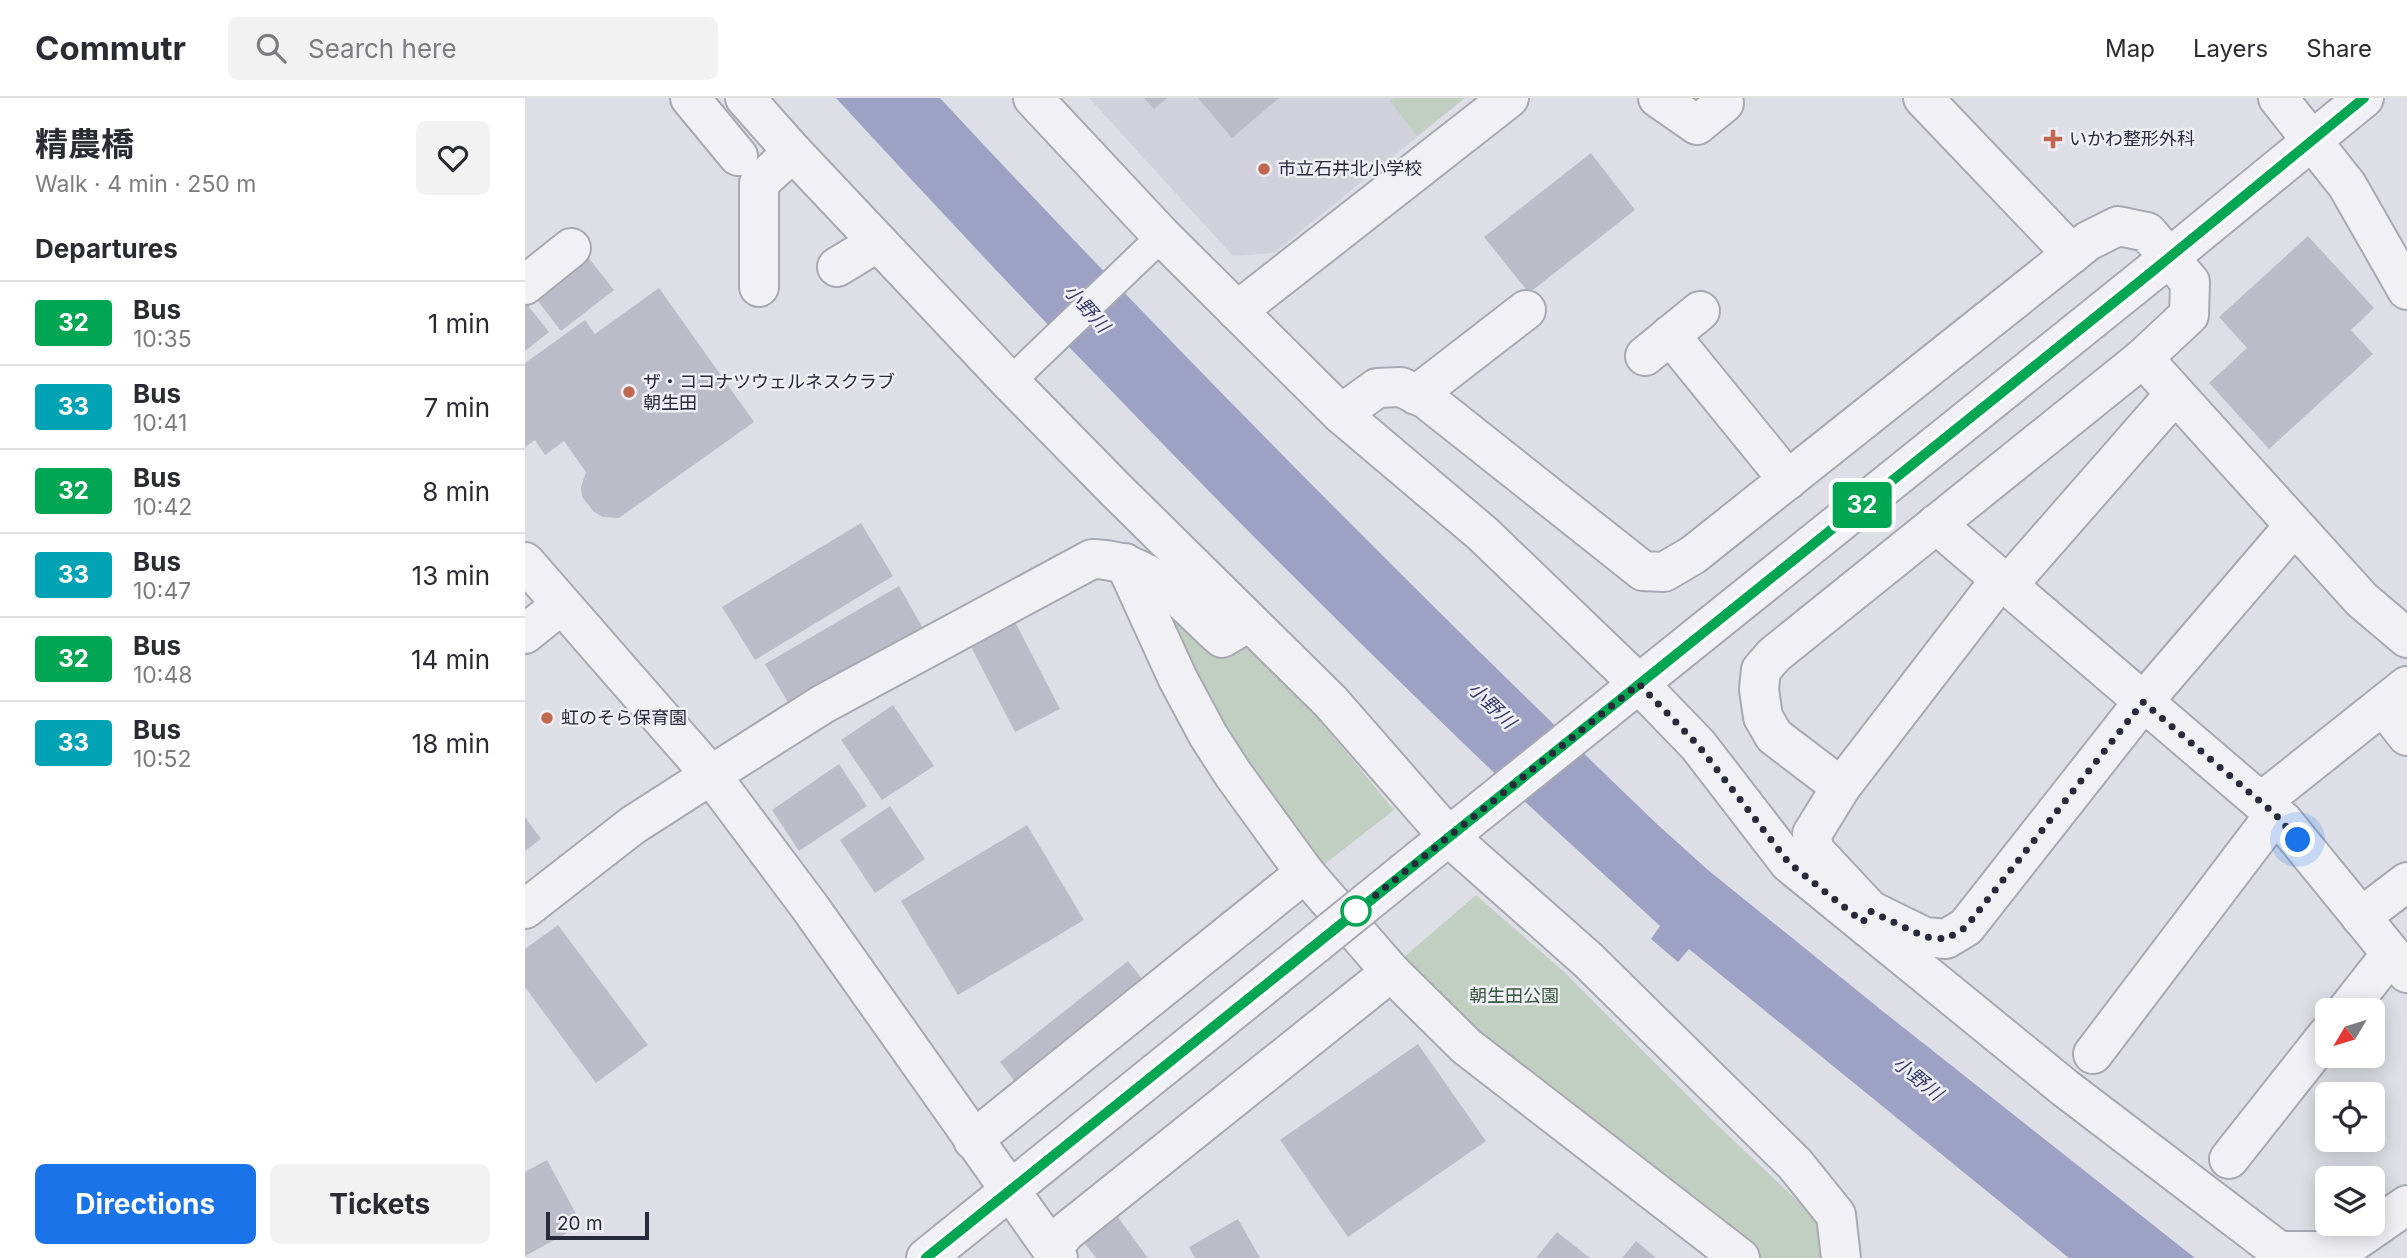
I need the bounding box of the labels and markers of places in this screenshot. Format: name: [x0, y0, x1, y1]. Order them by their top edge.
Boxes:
place label: いかわ整形外科: [2069, 128, 2195, 149]
marker: いかわ整形外科: [2043, 129, 2063, 149]
place label: 市立石井北小学校: [1278, 158, 1422, 179]
marker: 市立石井北小学校: [1256, 161, 1272, 177]
place label: ザ・ココナツウェルネスクラブ 朝生田: [643, 371, 895, 413]
marker: ザ・ココナツウェルネスクラブ 朝生田: [621, 384, 637, 400]
place label: 虹のそら保育園: [561, 707, 687, 728]
marker: 虹のそら保育園: [539, 710, 555, 726]
unlabelled marker: [1341, 896, 1371, 926]

